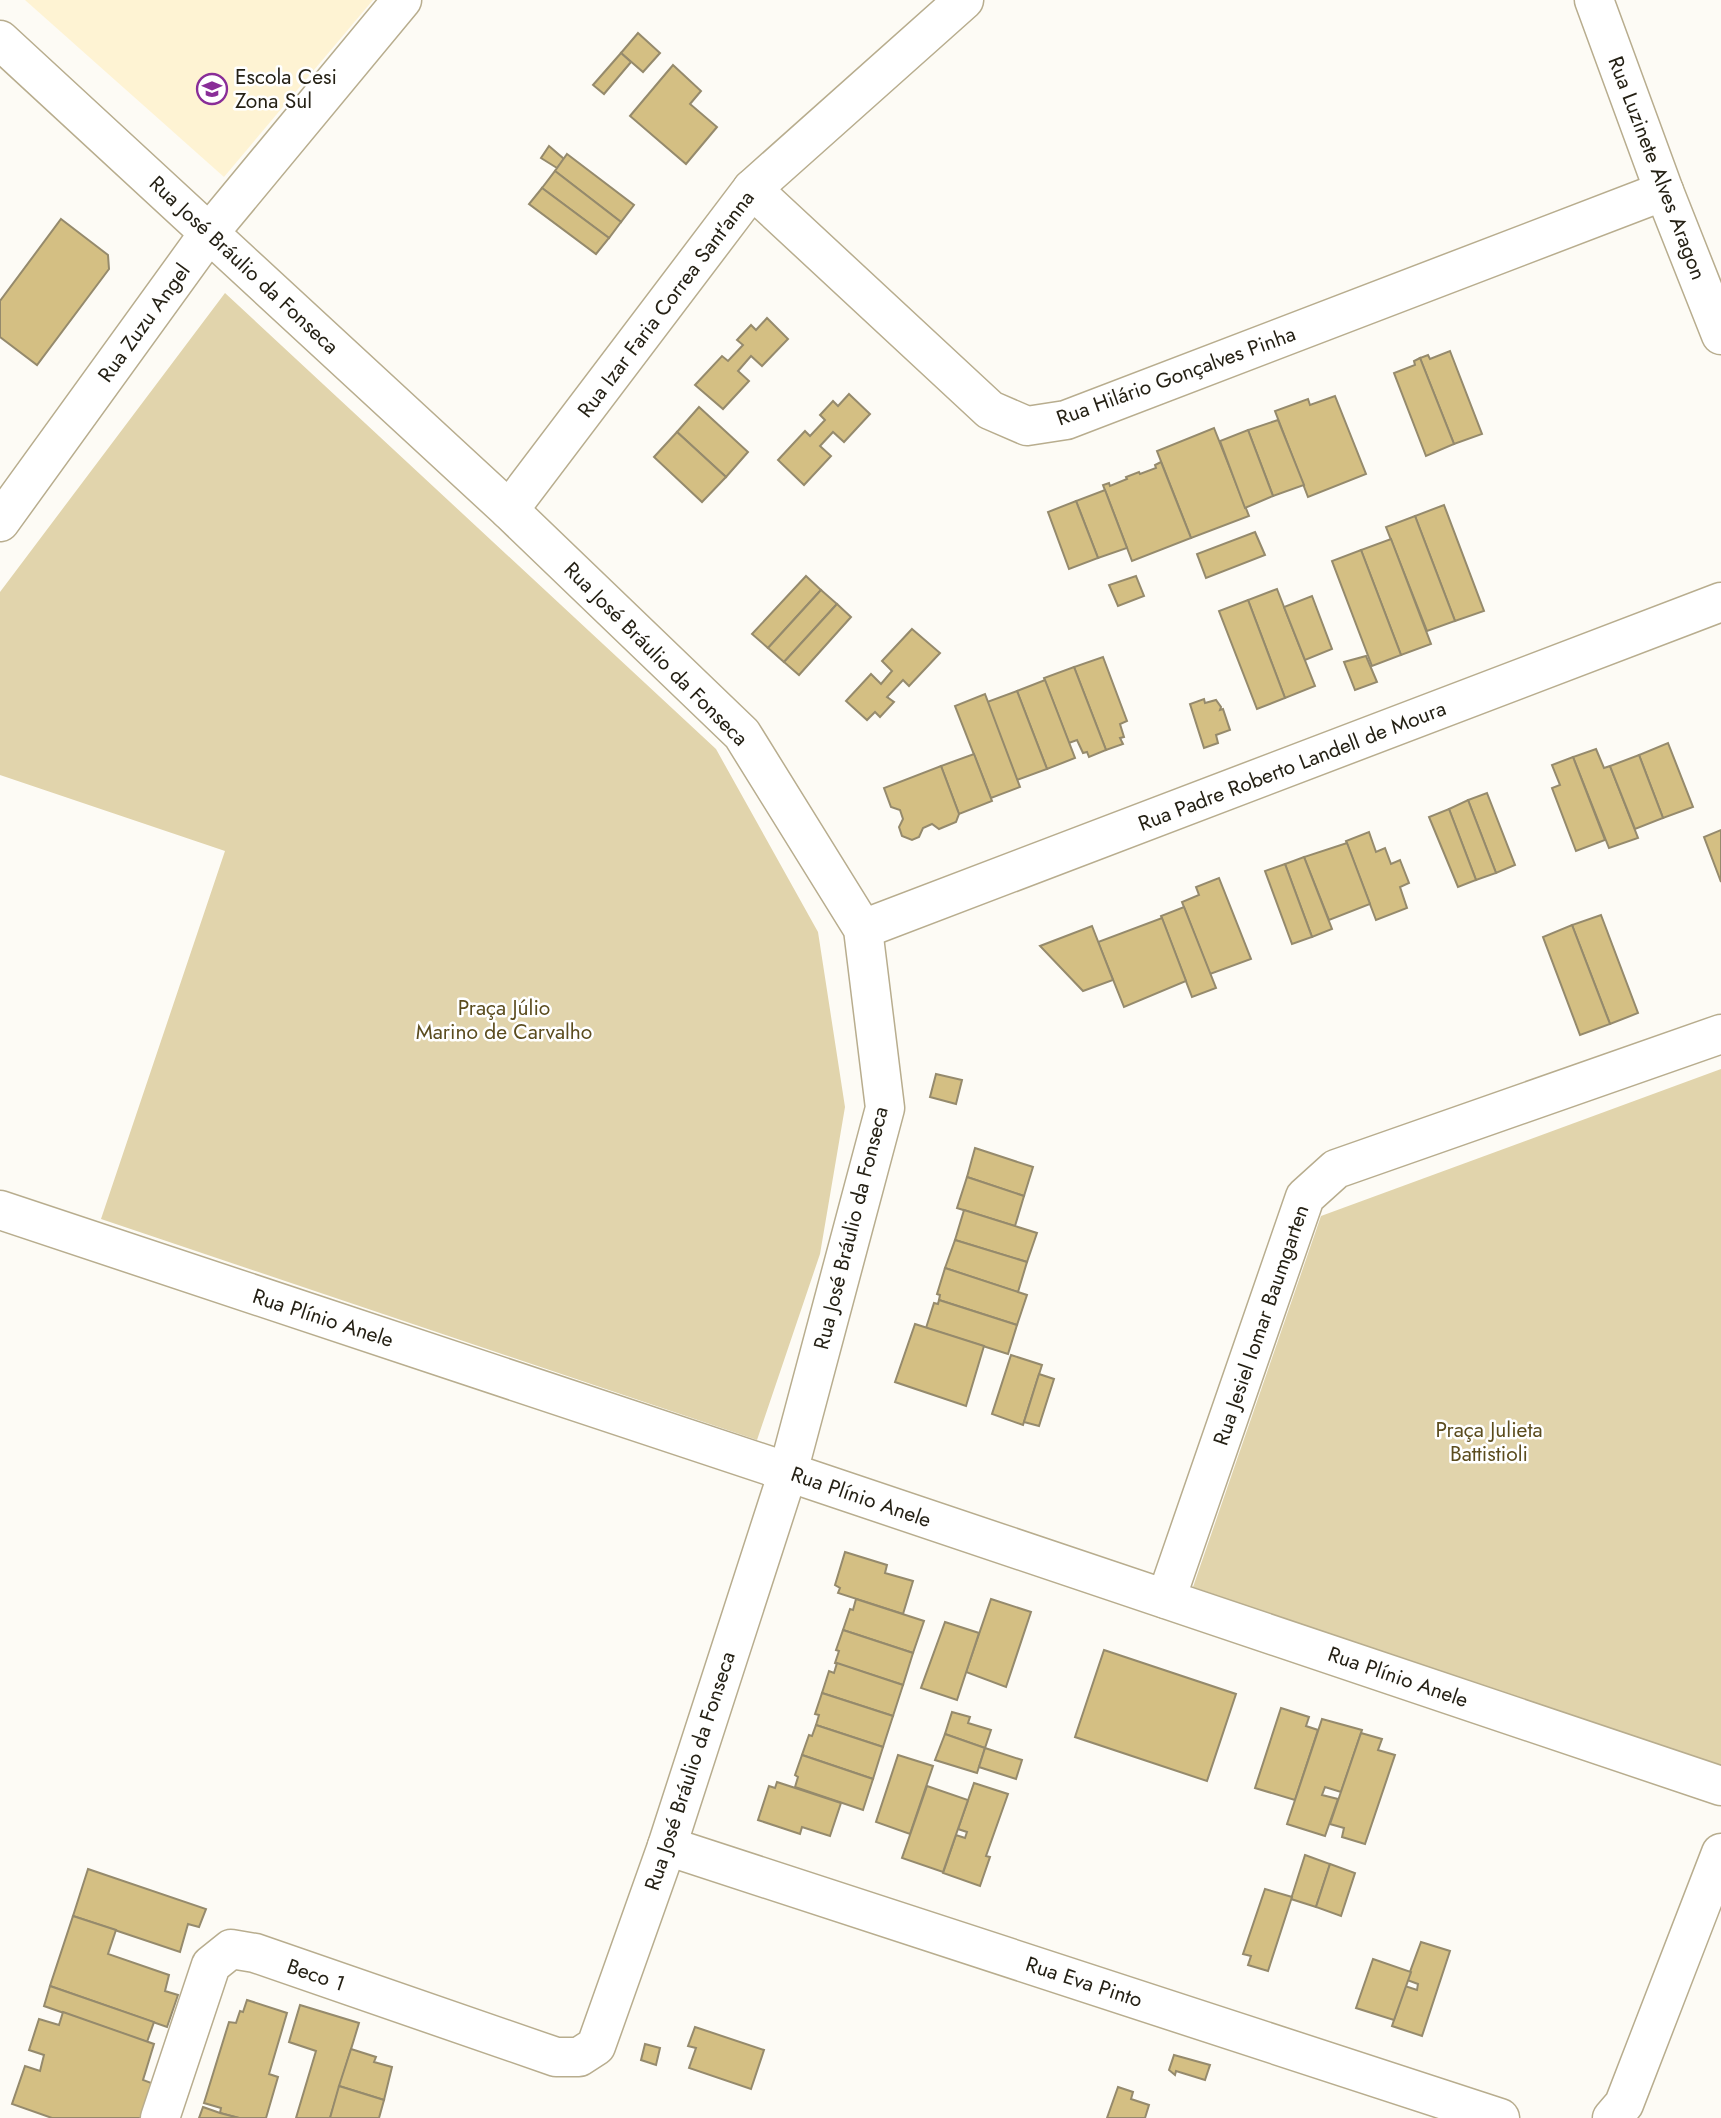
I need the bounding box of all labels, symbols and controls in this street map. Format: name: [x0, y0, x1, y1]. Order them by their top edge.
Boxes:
street label: Rua Luzinete Alves Aragon: [1600, 52, 1714, 284]
place label: Escola Cesi Zona Sul: [235, 62, 337, 116]
school or university icon: Escola Cesi Zona Sul: [195, 72, 229, 106]
street label: Rua José Bráulio da Fonseca: [142, 169, 346, 361]
street label: Rua Izar Faria Correa Sant'anna: [570, 184, 762, 424]
street label: Rua Zuzu Angel: [91, 257, 197, 389]
street label: Rua Hilário Gonçalves Pinha: [1052, 319, 1300, 433]
street label: Rua José Bráulio da Fonseca: [557, 555, 755, 753]
street label: Rua Padre Roberto Landell de Moura: [1134, 693, 1450, 839]
park label: Praça Júlio Marino de Carvalho: [416, 993, 592, 1047]
street label: Rua José Bráulio da Fonseca: [806, 1103, 896, 1353]
street label: Rua Jesiel Iomar Baumgarten: [1206, 1201, 1316, 1449]
street label: Rua Plínio Anele: [249, 1281, 398, 1355]
park label: Praça Julieta Battistioli: [1435, 1415, 1543, 1469]
street label: Rua Plínio Anele: [787, 1459, 935, 1535]
street label: Rua Plínio Anele: [1324, 1639, 1472, 1715]
street label: Rua José Bráulio da Fonseca: [637, 1648, 743, 1894]
street label: Rua Eva Pinto: [1022, 1949, 1146, 2015]
street label: Beco 1: [283, 1951, 349, 1999]

